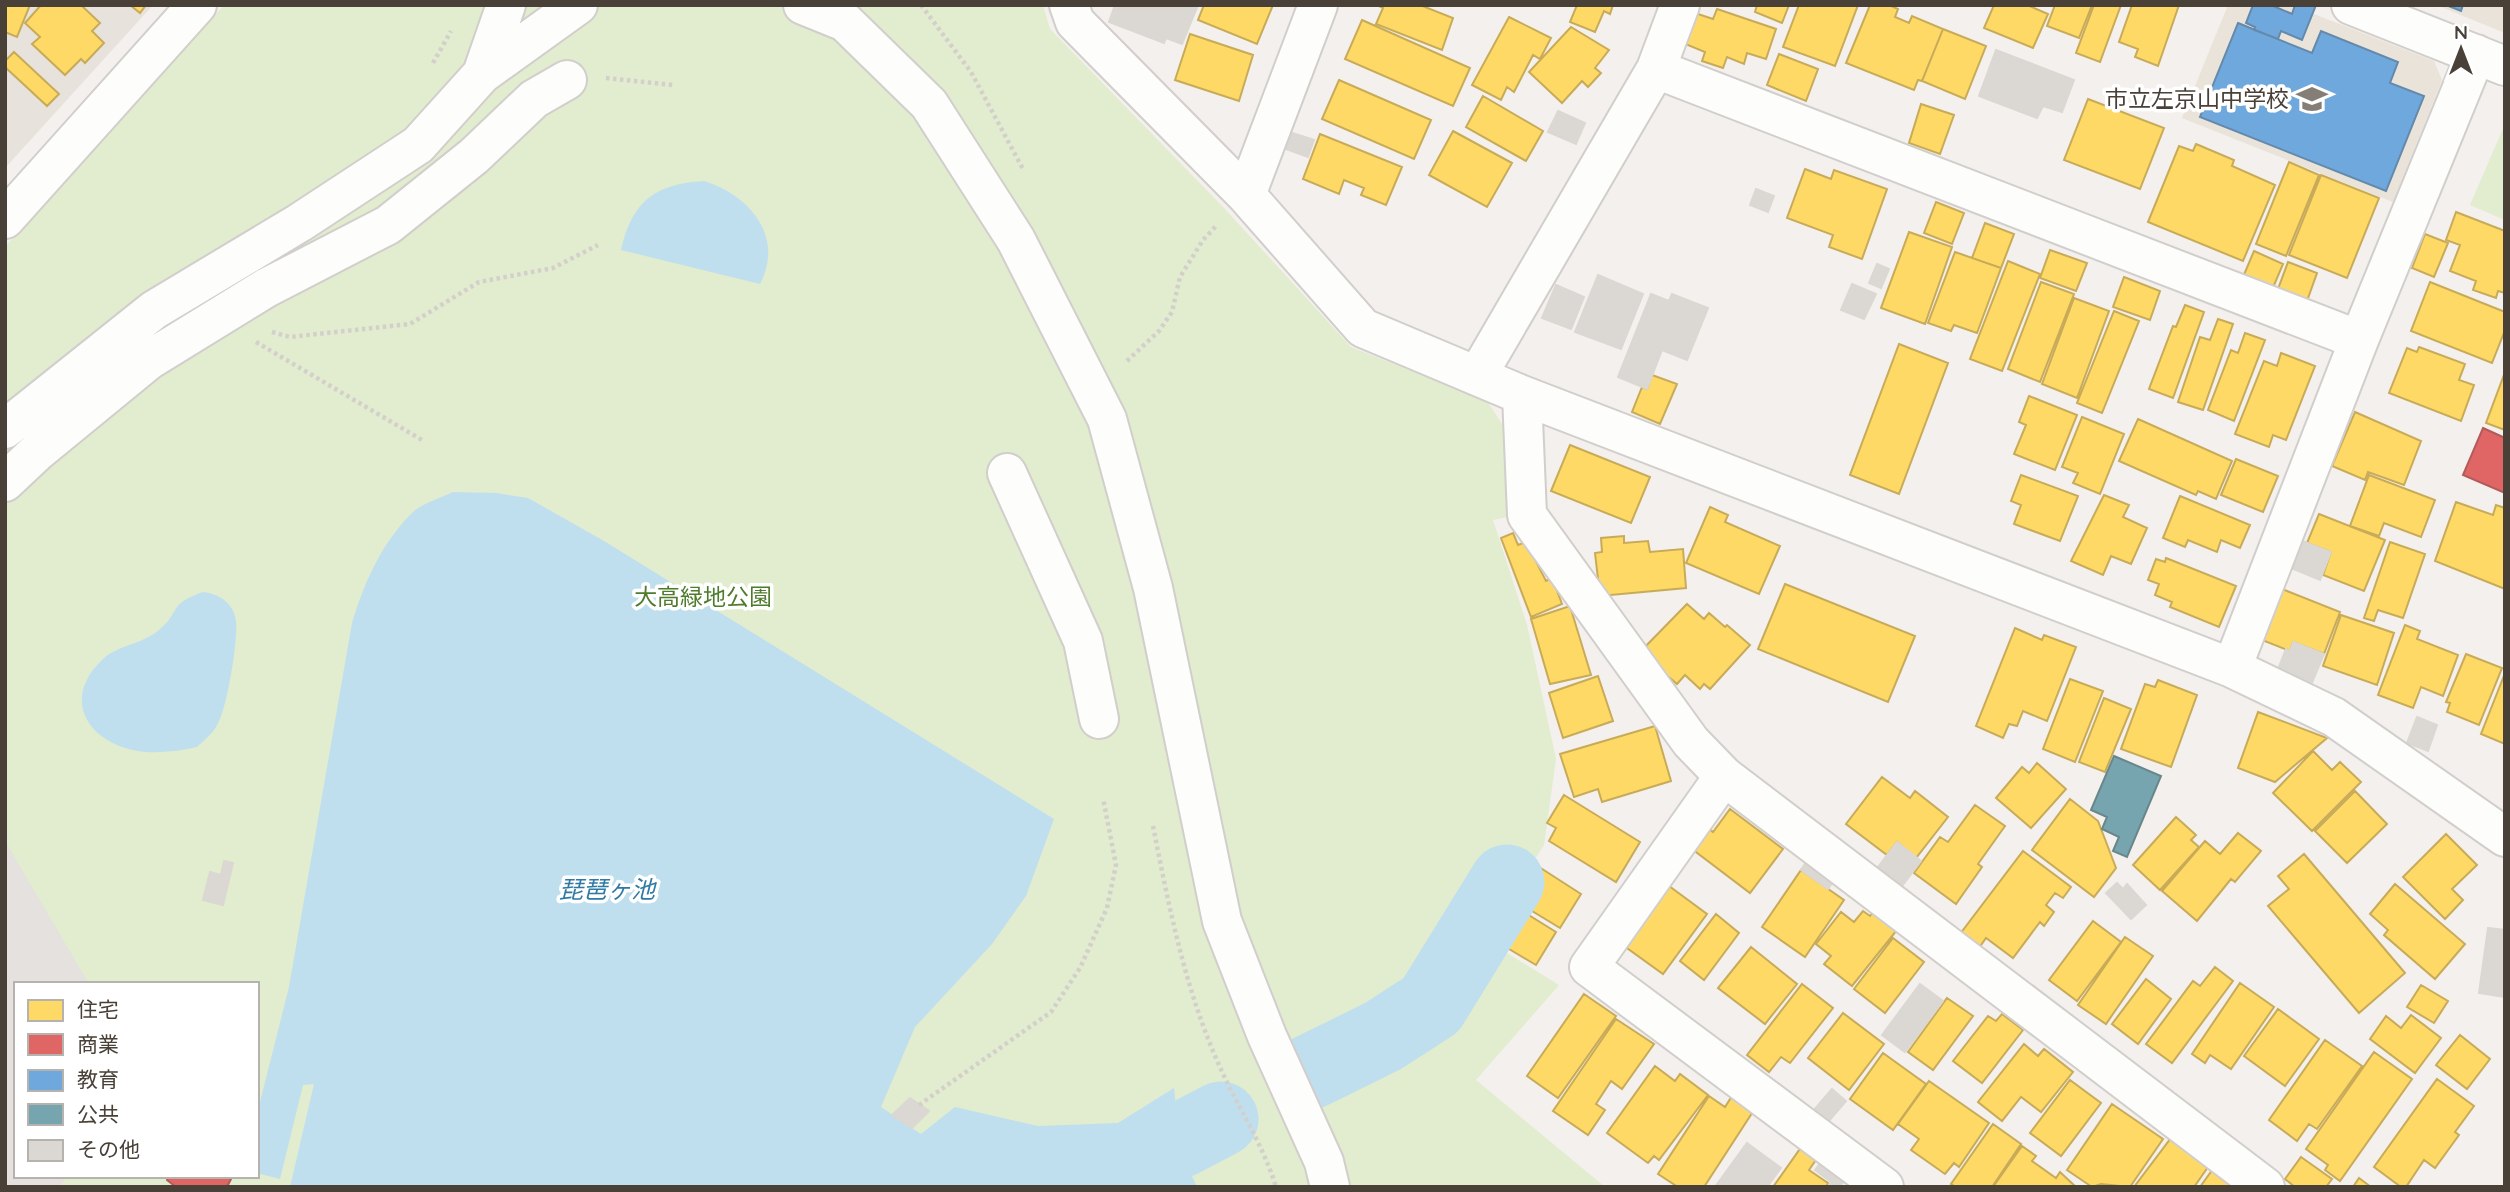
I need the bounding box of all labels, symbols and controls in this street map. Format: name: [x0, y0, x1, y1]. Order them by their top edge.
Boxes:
north arrow: [2426, 14, 2496, 84]
text: N: [2454, 20, 2468, 44]
school or university icon: 市立左京山中学校: [2295, 82, 2329, 116]
place label: 市立左京山中学校: [2105, 84, 2289, 113]
park label: 大高緑地公園: [634, 582, 772, 611]
water label: 琵琶ヶ池: [559, 874, 657, 904]
legend: [14, 982, 259, 1178]
text: 住宅: [77, 996, 119, 1022]
text: 商業: [77, 1031, 119, 1057]
text: 教育: [77, 1066, 119, 1092]
text: 公共: [77, 1101, 119, 1127]
text: その他: [77, 1136, 140, 1162]

